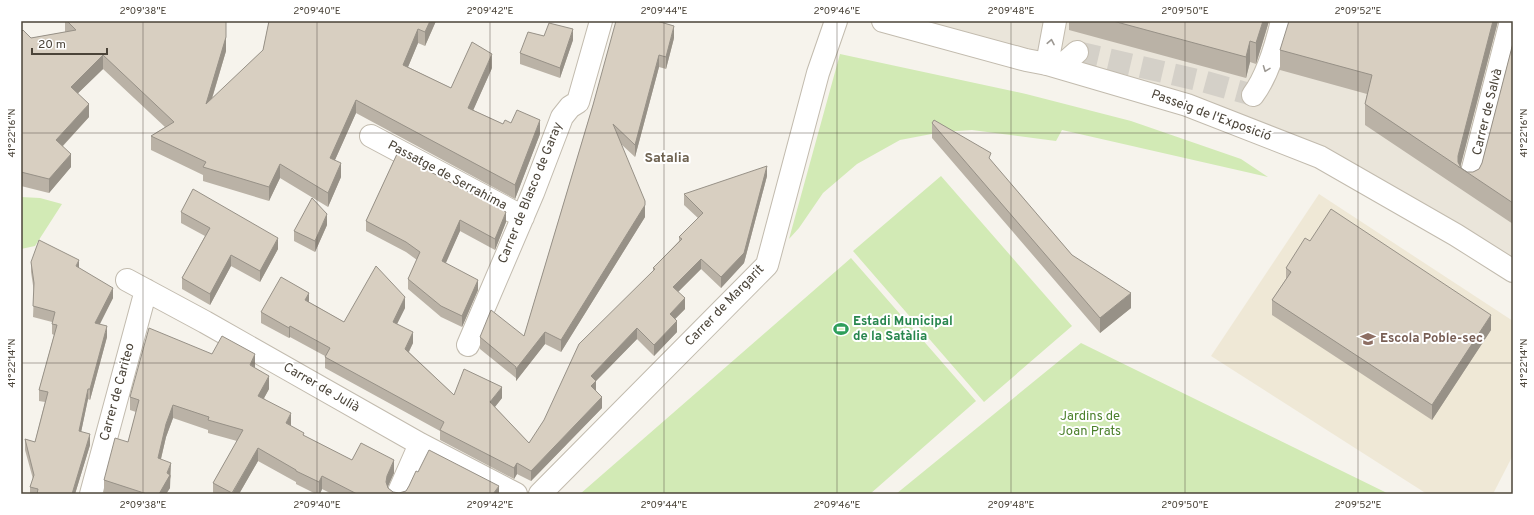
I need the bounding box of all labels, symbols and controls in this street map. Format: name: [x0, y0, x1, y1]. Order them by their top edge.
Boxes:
text: 2°09'38"E: [120, 5, 166, 18]
text: 2°09'40"E: [293, 5, 341, 18]
text: 2°09'42"E: [466, 5, 514, 18]
text: 2°09'44"E: [640, 5, 688, 18]
text: 2°09'46"E: [814, 5, 860, 18]
text: 2°09'48"E: [987, 5, 1035, 18]
text: 2°09'50"E: [1161, 5, 1209, 18]
text: 2°09'52"E: [1334, 5, 1382, 18]
scale bar: [32, 30, 107, 56]
text: 20 m: [38, 37, 66, 53]
one-way arrow: [1046, 39, 1055, 45]
one-way arrow: [1263, 66, 1271, 73]
street label: Carrer de Salvà: [1469, 67, 1507, 157]
street label: Passeig de l'Exposició: [1149, 87, 1273, 145]
text: 41°22'16"N: [6, 108, 19, 158]
text: 41°22'16"N: [1518, 108, 1531, 158]
street label: Carrer de Blasco de Garay: [495, 120, 567, 266]
street label: Passatge de Serrahima: [385, 138, 509, 214]
district label: Satalia: [644, 150, 690, 167]
street label: Carrer de Margarit: [682, 262, 768, 350]
place label: Estadi Municipal de la Satàlia: [853, 314, 953, 345]
sports icon: Estadi Municipal de la Satàlia: [832, 320, 850, 338]
school or university icon: Escola Poble-sec: [1359, 330, 1377, 348]
place label: Escola Poble-sec: [1380, 331, 1483, 347]
text: 41°22'14"N: [6, 338, 19, 388]
text: 41°22'14"N: [1518, 338, 1531, 388]
street label: Carrer de Cariteo: [97, 341, 139, 443]
street label: Carrer de Julià: [280, 360, 362, 416]
park label: Jardins de Joan Prats: [1059, 409, 1121, 440]
text: 2°09'38"E: [120, 499, 166, 512]
text: 2°09'40"E: [293, 499, 341, 512]
text: 2°09'42"E: [466, 499, 514, 512]
text: 2°09'44"E: [640, 499, 688, 512]
text: 2°09'46"E: [814, 499, 860, 512]
text: 2°09'48"E: [987, 499, 1035, 512]
text: 2°09'50"E: [1161, 499, 1209, 512]
text: 2°09'52"E: [1334, 499, 1382, 512]

